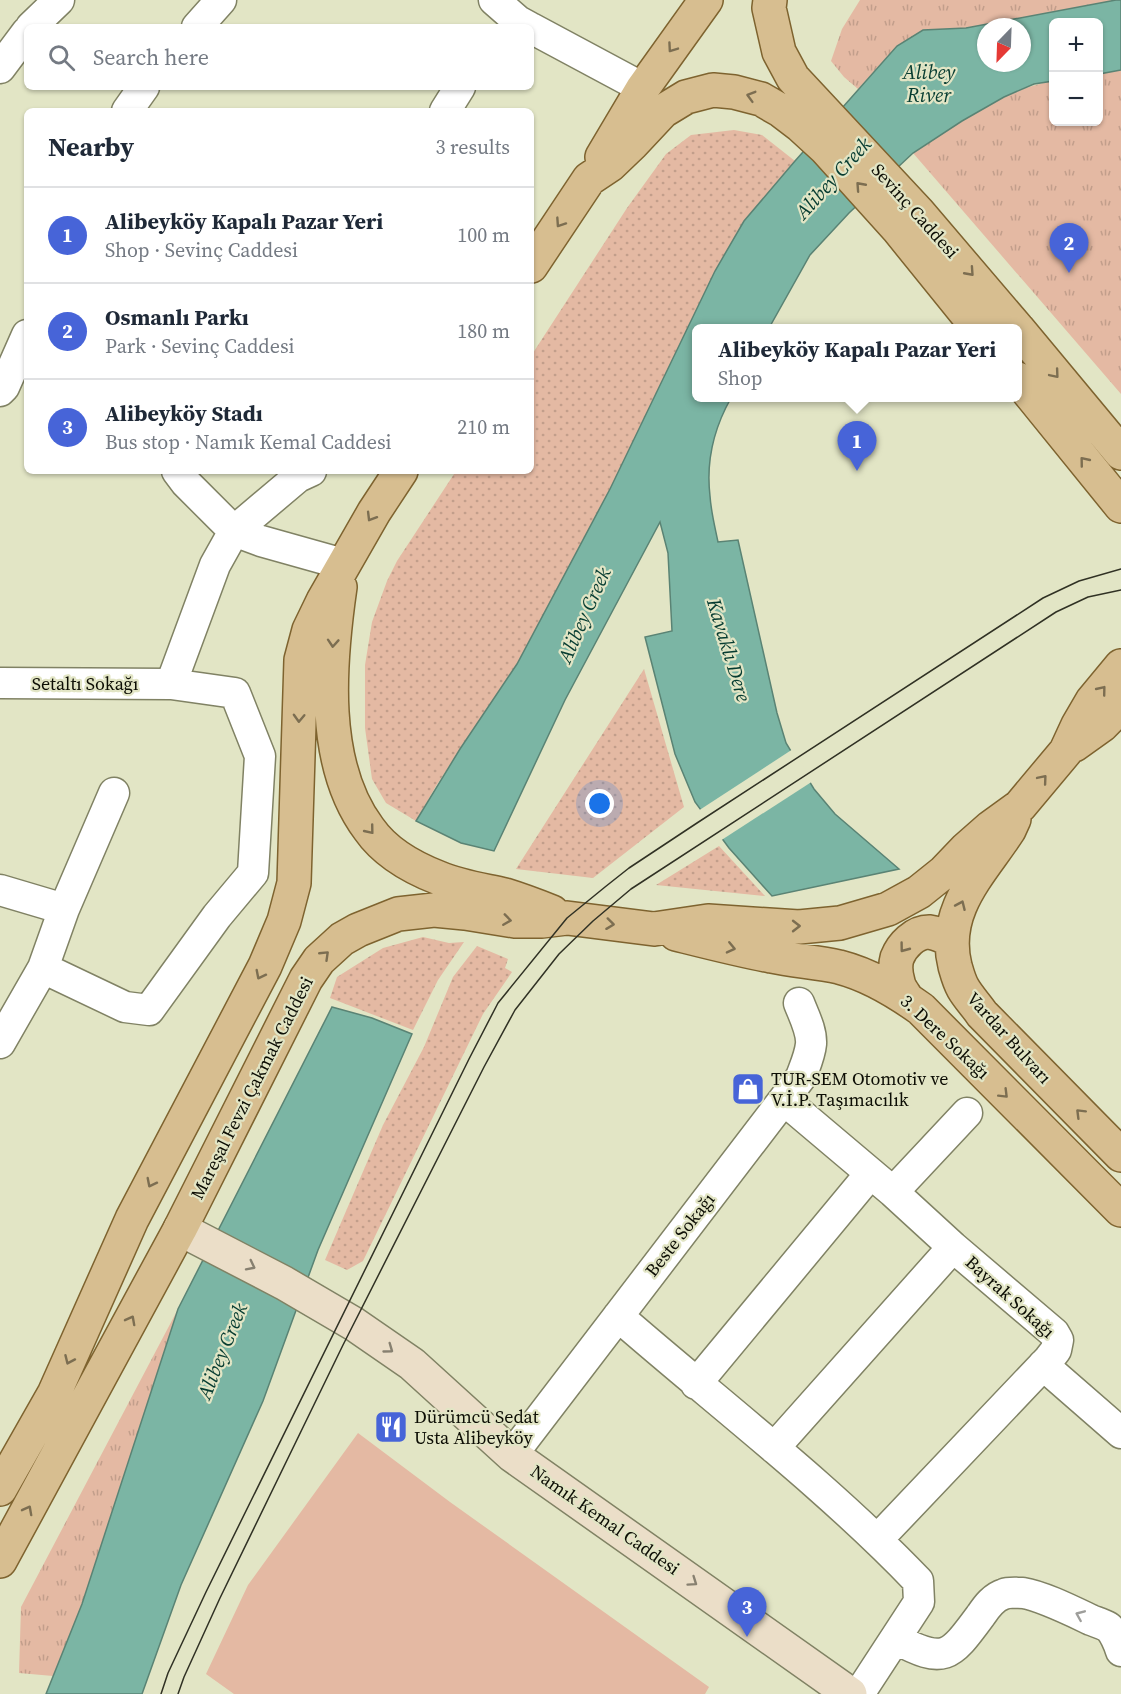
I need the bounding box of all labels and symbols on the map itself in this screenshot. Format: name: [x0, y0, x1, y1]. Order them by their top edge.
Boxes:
north arrow: [977, 18, 1031, 72]
one-way arrow: [668, 41, 679, 52]
water label: Alibey River: [902, 58, 956, 109]
one-way arrow: [746, 91, 757, 103]
water label: Alibey Creek: [788, 130, 878, 226]
street label: Sevinç Caddesi: [866, 158, 965, 264]
one-way arrow: [856, 182, 867, 192]
one-way arrow: [556, 216, 567, 227]
pin: 2: [1050, 224, 1088, 273]
one-way arrow: [962, 266, 973, 277]
one-way arrow: [1048, 367, 1059, 378]
pin: 1: [838, 422, 876, 471]
one-way arrow: [1080, 457, 1091, 468]
one-way arrow: [366, 511, 378, 521]
water label: Alibey Creek: [550, 562, 618, 668]
water label: Kavaklı Dere: [700, 594, 758, 705]
one-way arrow: [326, 639, 339, 648]
street label: Setaltı Sokağı: [32, 671, 138, 696]
one-way arrow: [1095, 685, 1106, 696]
one-way arrow: [292, 714, 305, 723]
one-way arrow: [1035, 775, 1046, 786]
your location: [585, 789, 614, 818]
one-way arrow: [363, 823, 374, 834]
one-way arrow: [954, 900, 966, 911]
one-way arrow: [503, 913, 512, 925]
one-way arrow: [606, 917, 615, 929]
one-way arrow: [791, 920, 800, 932]
one-way arrow: [726, 940, 736, 953]
one-way arrow: [900, 941, 911, 952]
one-way arrow: [317, 951, 328, 962]
one-way arrow: [256, 969, 268, 980]
street label: Mareşal Fevzi Çakmak Caddesi: [184, 972, 319, 1203]
street label: Vardar Bulvarı: [961, 986, 1057, 1089]
street label: 3. Dere Sokağı: [895, 989, 995, 1085]
place label: TUR-SEM Otomotiv ve V.İ.P. Taşımacılık: [771, 1066, 948, 1112]
shop icon: TUR-SEM Otomotiv ve V.İ.P. Taşımacılık: [730, 1071, 766, 1107]
one-way arrow: [997, 1086, 1008, 1097]
one-way arrow: [1076, 1110, 1087, 1121]
one-way arrow: [146, 1177, 158, 1188]
street label: Beste Sokağı: [639, 1188, 720, 1282]
street label: Bayrak Sokağı: [960, 1250, 1061, 1344]
one-way arrow: [244, 1259, 255, 1270]
water label: Alibey Creek: [190, 1298, 254, 1404]
one-way arrow: [124, 1316, 135, 1326]
one-way arrow: [383, 1342, 394, 1353]
one-way arrow: [64, 1354, 76, 1365]
place label: Dürümcü Sedat Usta Alibeyköy: [414, 1404, 539, 1450]
restaurant icon: Dürümcü Sedat Usta Alibeyköy: [373, 1409, 409, 1445]
street label: Namık Kemal Caddesi: [526, 1459, 685, 1581]
one-way arrow: [21, 1506, 32, 1516]
one-way arrow: [687, 1575, 698, 1586]
pin: 3: [728, 1588, 766, 1637]
one-way arrow: [1075, 1610, 1086, 1622]

